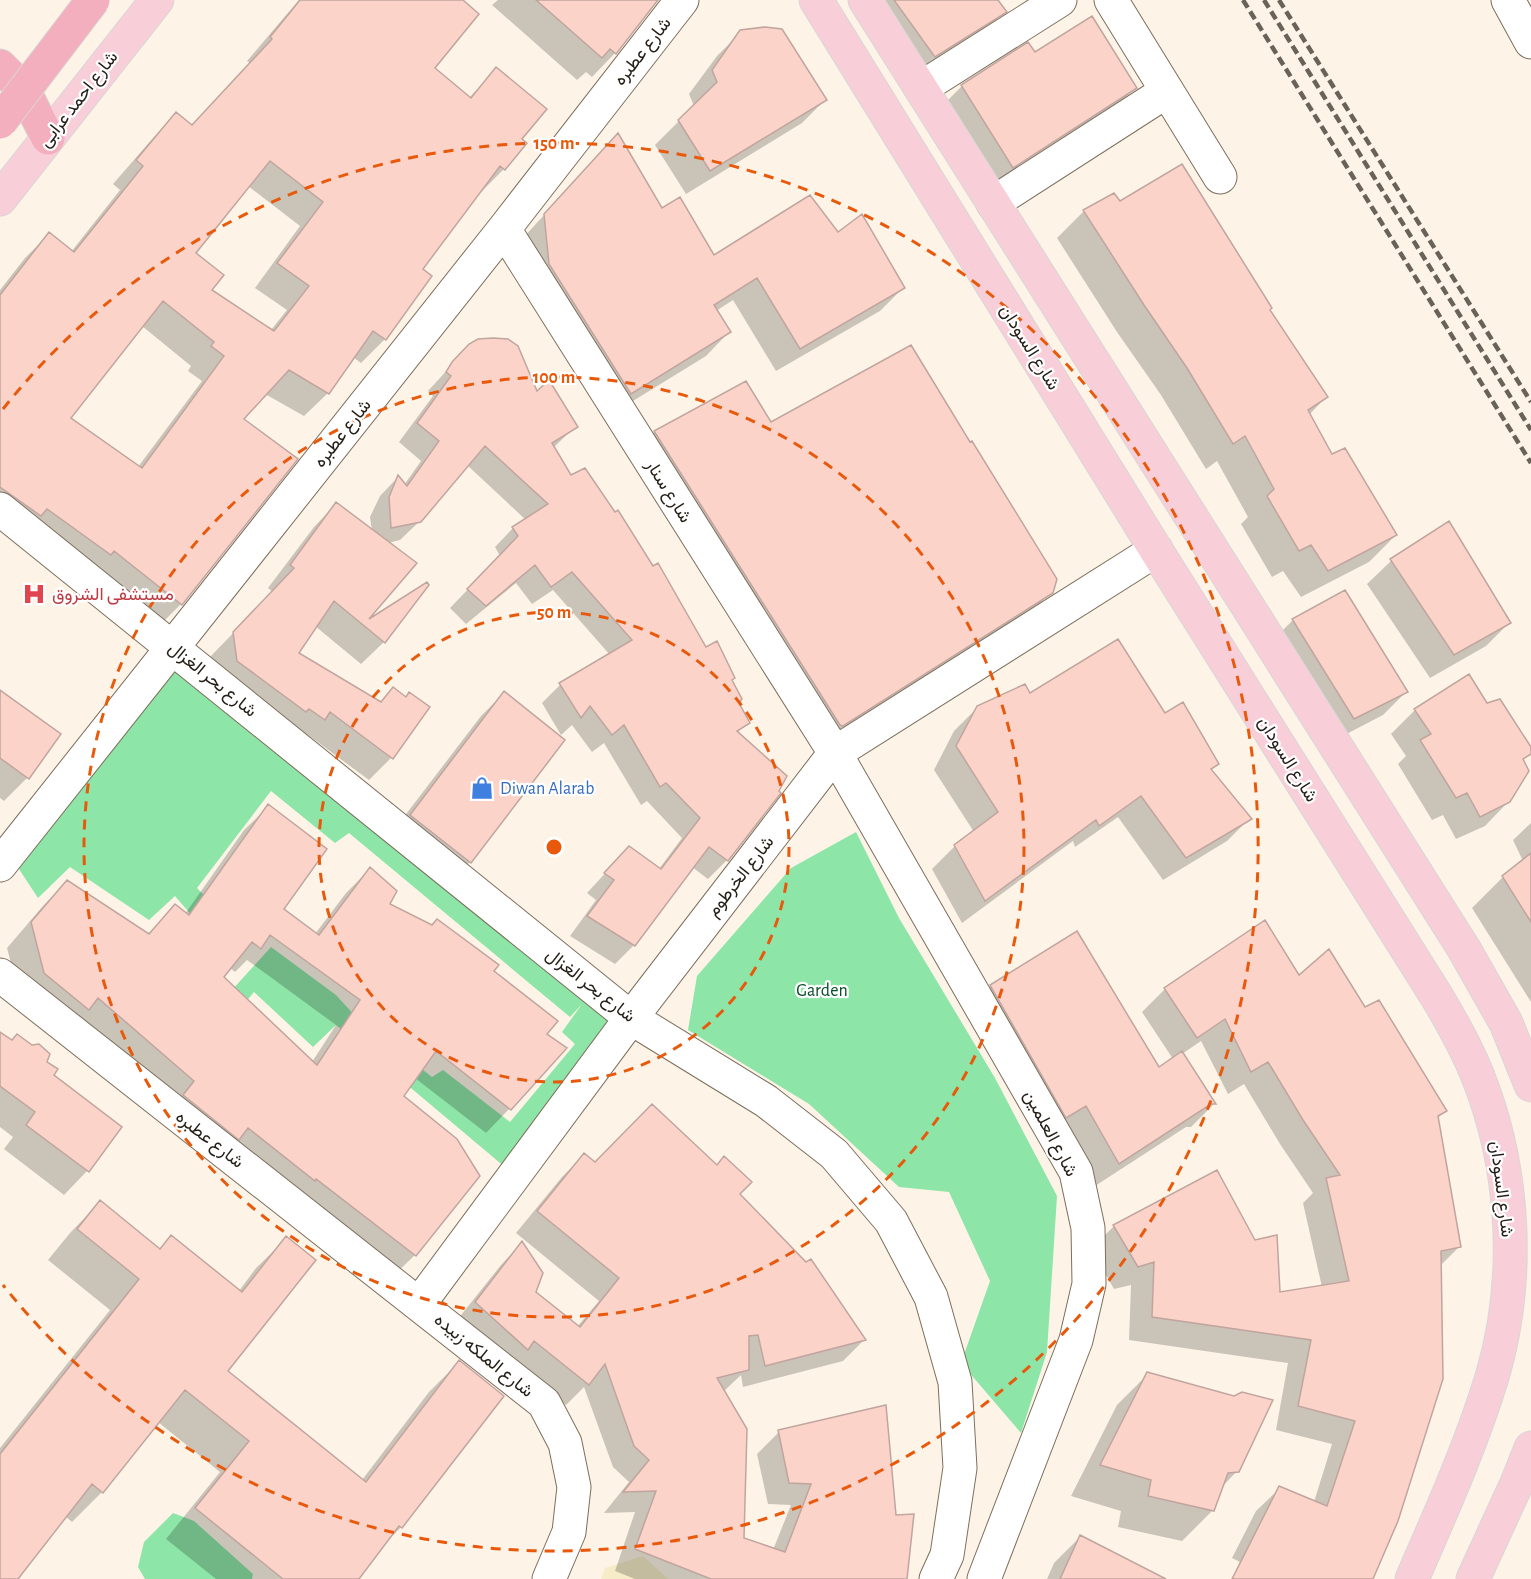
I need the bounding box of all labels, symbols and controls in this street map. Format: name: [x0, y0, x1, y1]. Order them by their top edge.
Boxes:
street label: شارع عطبره: [611, 14, 676, 90]
street label: شارع احمد عرابى: [36, 48, 123, 152]
text: 150 m: [534, 135, 574, 153]
street label: شارع السودان: [994, 302, 1062, 394]
text: 100 m: [533, 369, 575, 387]
street label: شارع عطبره: [311, 396, 376, 472]
street label: شارع سنار: [640, 456, 694, 527]
hospital icon: مستشفى الشروق: [21, 581, 47, 607]
place label: مستشفى الشروق: [52, 586, 174, 605]
text: 50 m: [537, 604, 571, 622]
street label: شارع بحر الغزال: [164, 639, 260, 722]
street label: شارع السودان: [1252, 714, 1320, 806]
shop icon: Diwan Alarab: [469, 775, 495, 801]
place label: Diwan Alarab: [500, 780, 594, 798]
street label: شارع الخرطوم: [704, 833, 779, 922]
centre of rings: [544, 837, 564, 857]
street label: شارع بحر الغزال: [541, 946, 638, 1028]
park label: Garden: [796, 982, 848, 1000]
street label: شارع العلمين: [1018, 1087, 1080, 1181]
street label: شارع عطبره: [171, 1108, 247, 1173]
street label: شارع السودان: [1484, 1140, 1516, 1238]
street label: شارع الملكه زبيده: [429, 1311, 536, 1403]

